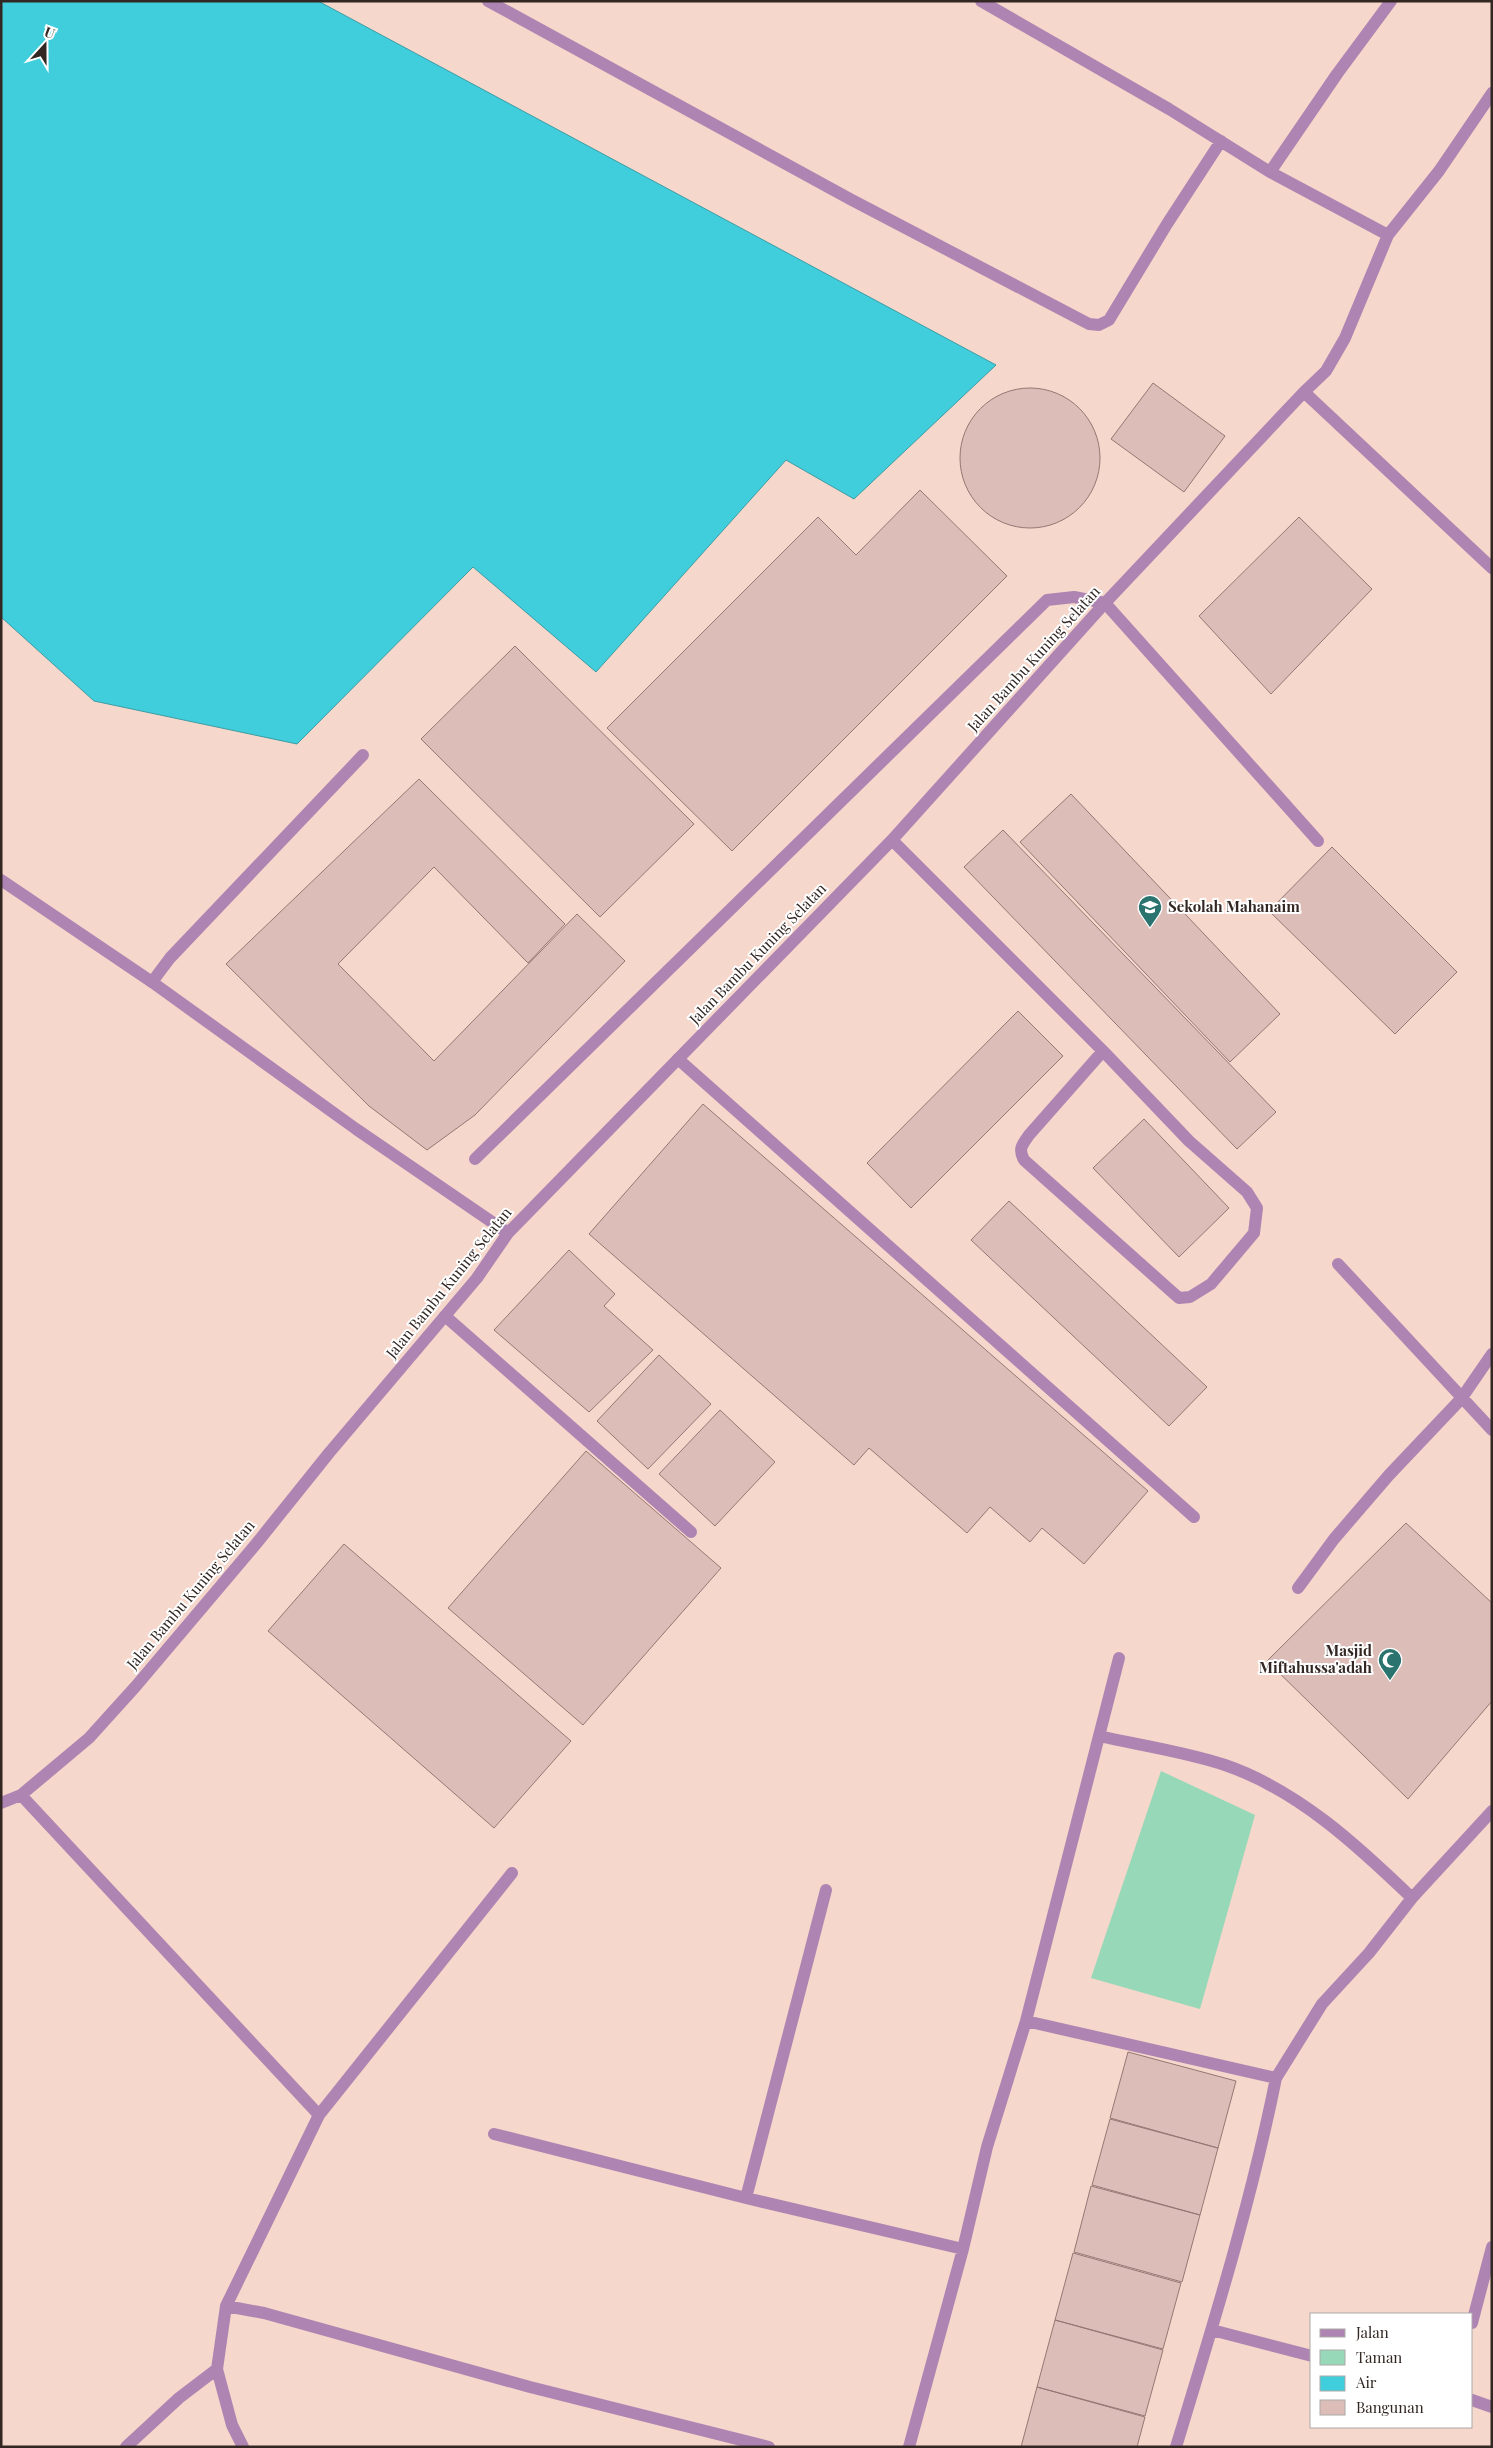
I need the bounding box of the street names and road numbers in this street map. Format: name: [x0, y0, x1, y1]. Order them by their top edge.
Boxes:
street label: Jalan Bambu Kuning Selatan: [962, 581, 1104, 736]
street label: Jalan Bambu Kuning Selatan: [684, 878, 830, 1029]
street label: Jalan Bambu Kuning Selatan: [380, 1203, 516, 1363]
street label: Jalan Bambu Kuning Selatan: [121, 1515, 259, 1674]

